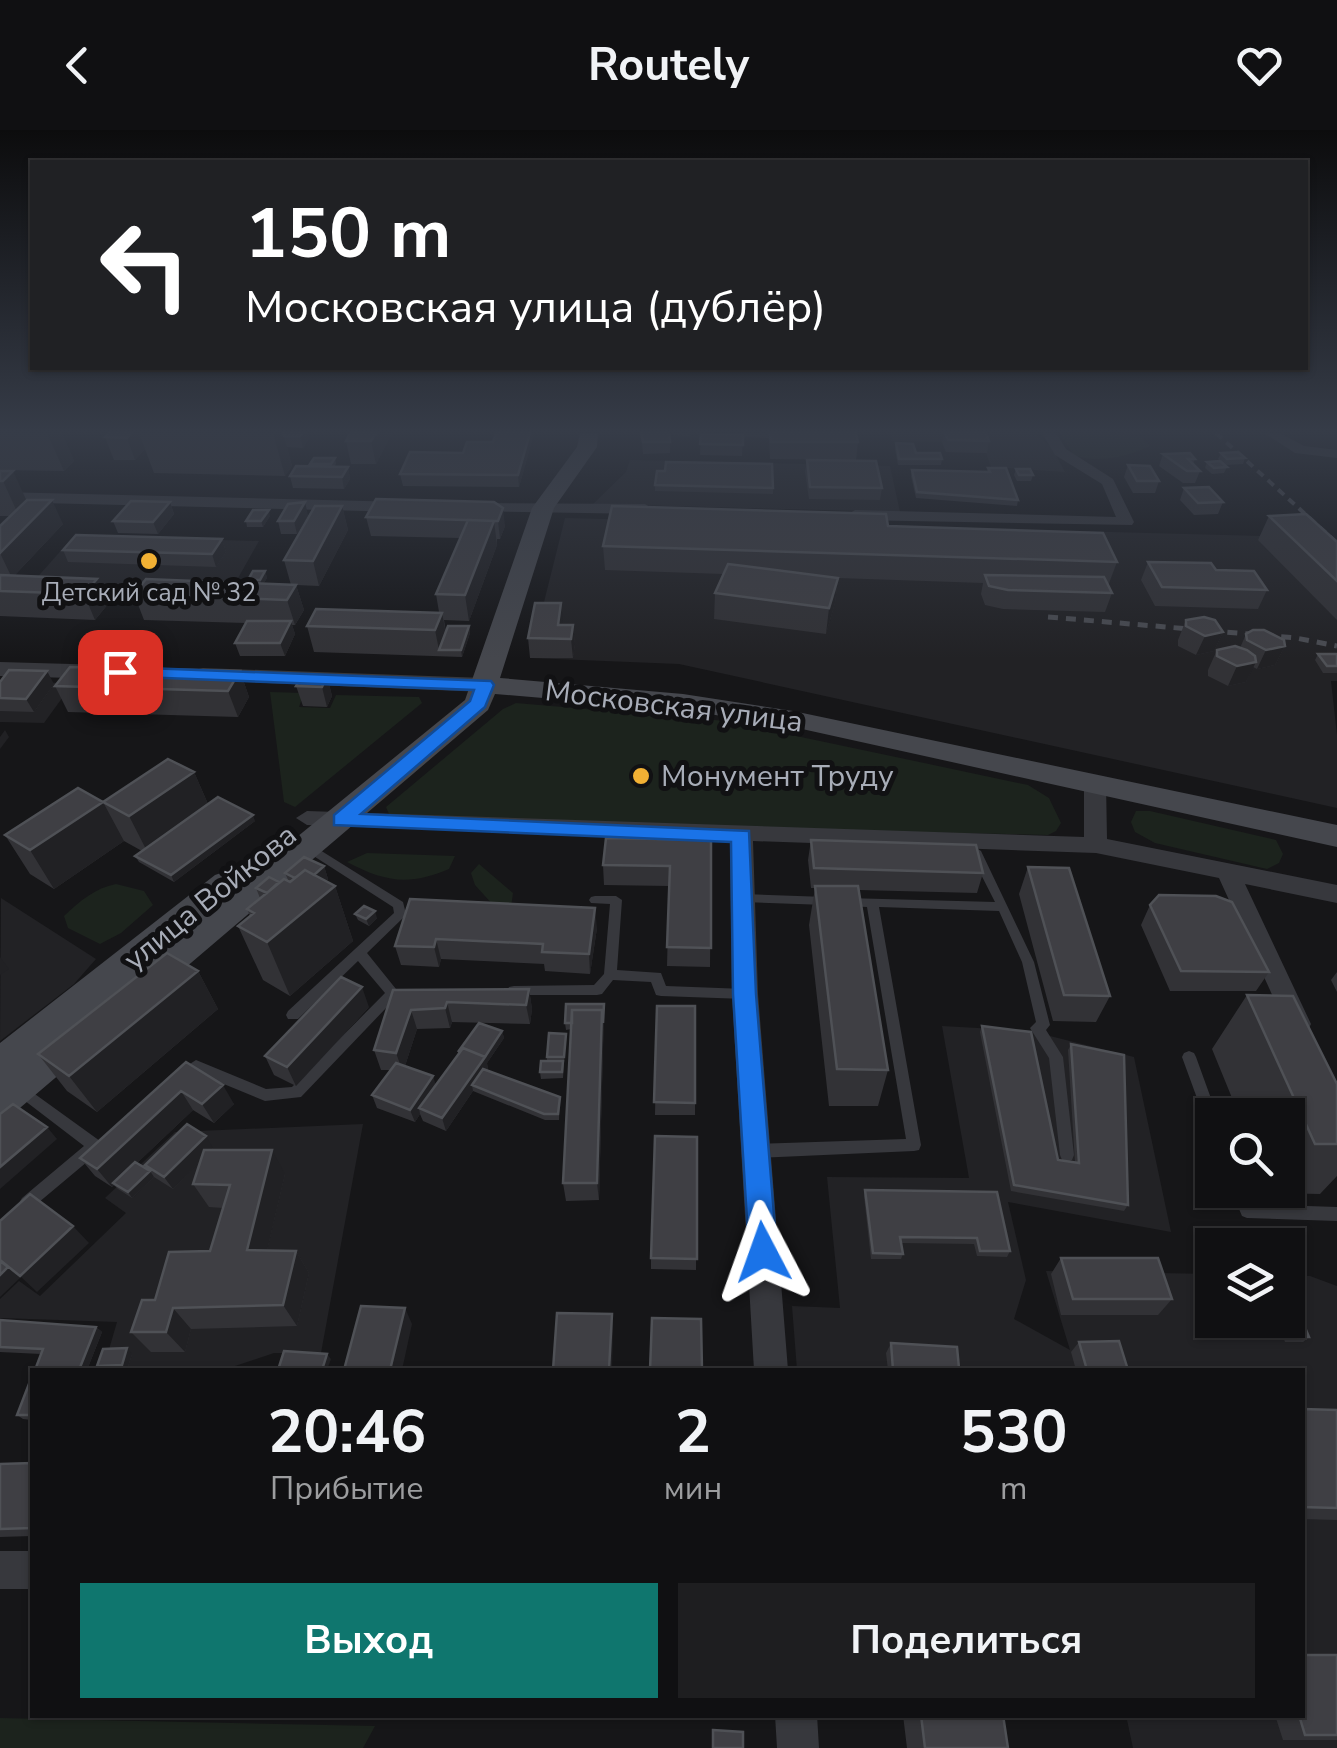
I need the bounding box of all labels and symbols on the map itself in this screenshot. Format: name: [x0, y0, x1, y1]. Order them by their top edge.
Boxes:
marker: Детский сад № 32: [138, 550, 160, 572]
place label: Детский сад № 32: [42, 576, 256, 610]
pin: [78, 630, 163, 715]
street label: Московская улица: [543, 670, 805, 743]
place label: Монумент Труду: [661, 756, 894, 797]
marker: Монумент Труду: [630, 765, 652, 787]
street label: улица Войкова: [115, 815, 305, 980]
position arrow: [711, 1200, 815, 1304]

